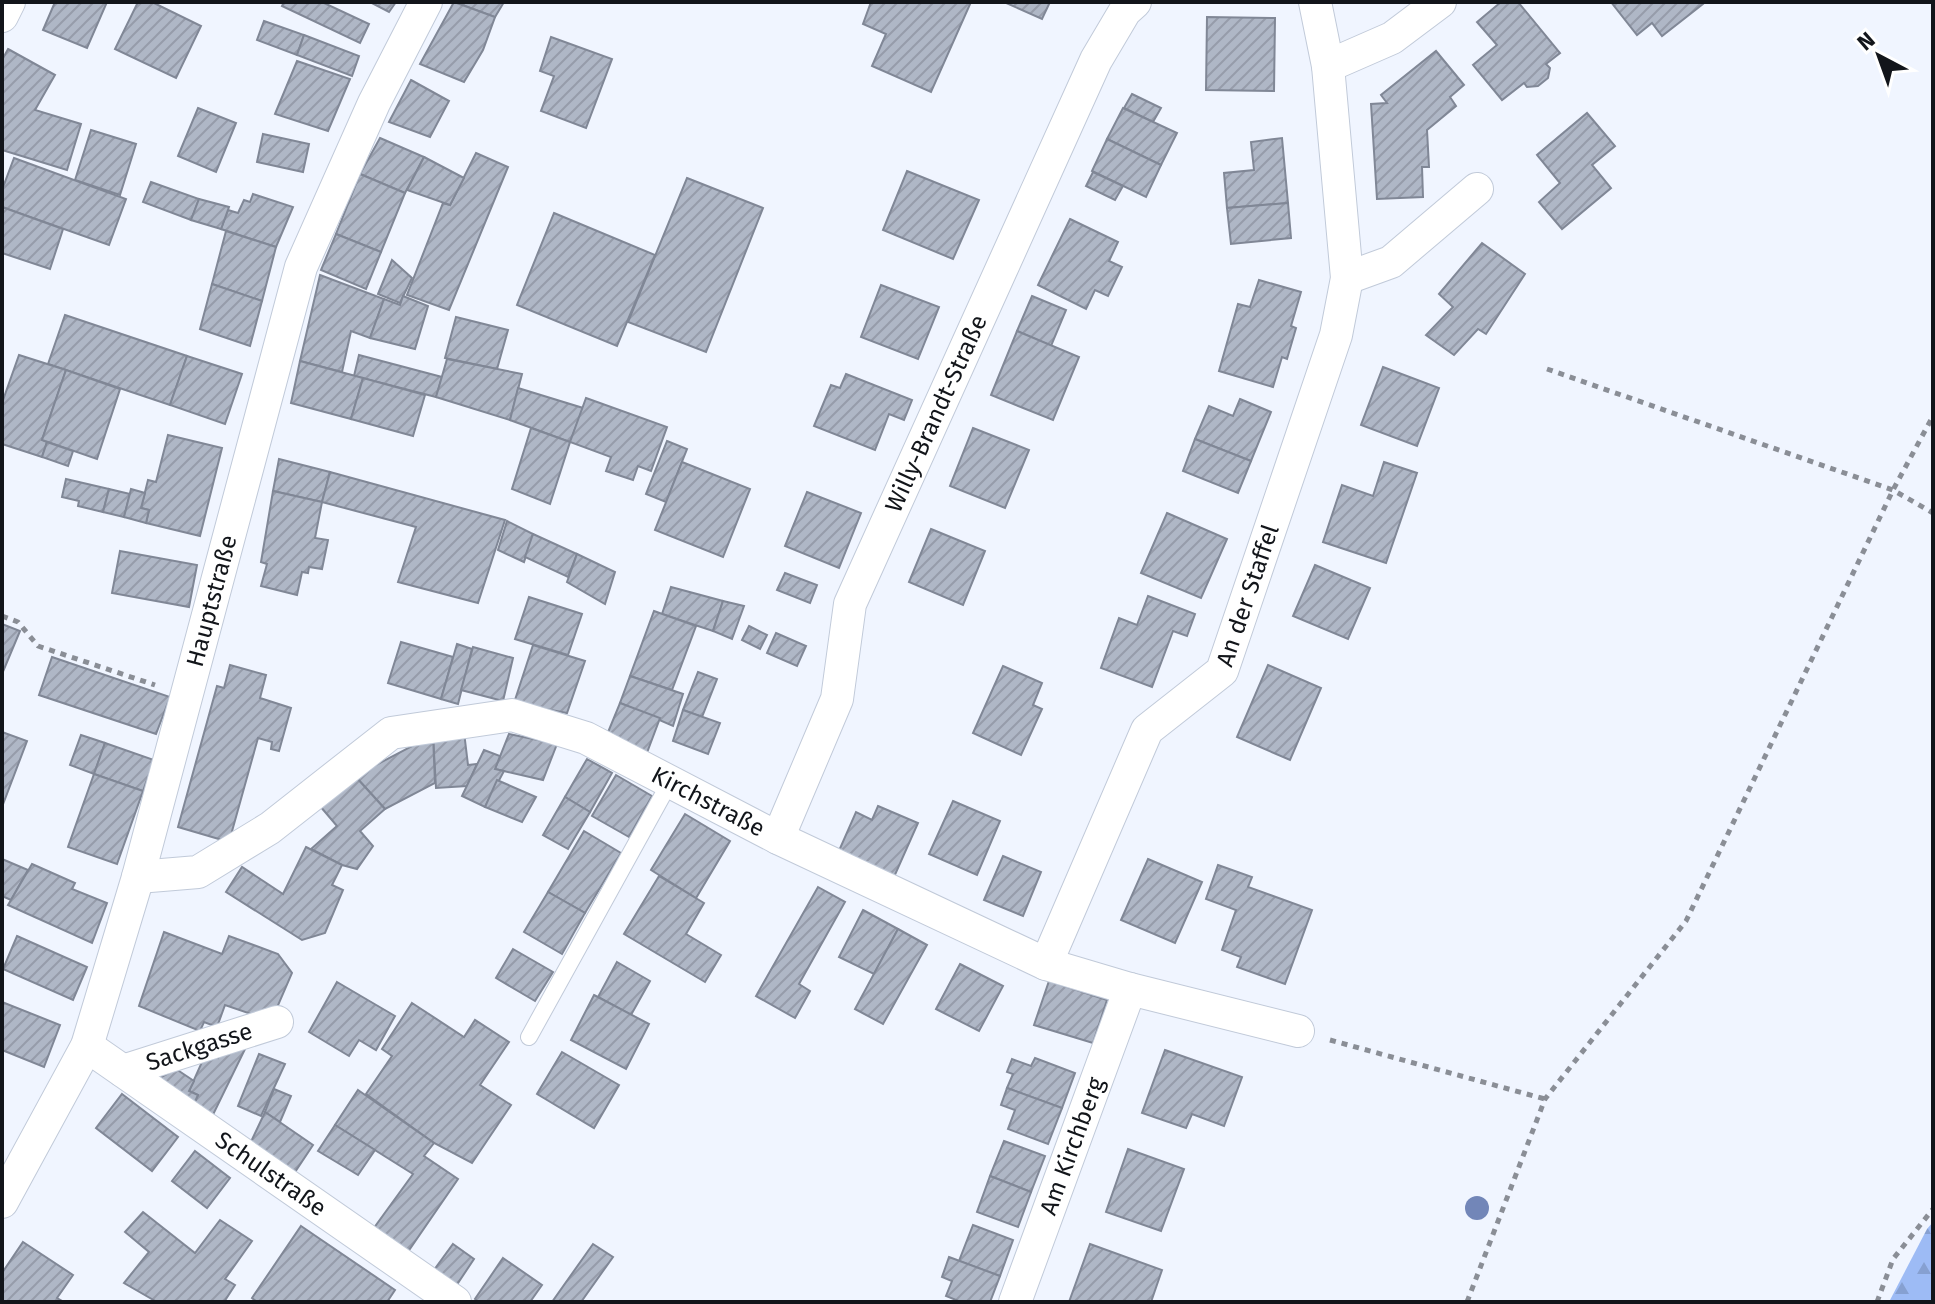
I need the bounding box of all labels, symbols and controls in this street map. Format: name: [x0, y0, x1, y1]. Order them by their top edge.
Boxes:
north arrow: [1839, 16, 1919, 96]
text: N: [1852, 26, 1881, 56]
street label: Willy-Brandt-Straße: [879, 311, 993, 516]
street label: An der Staffel: [1211, 521, 1285, 670]
street label: Hauptstraße: [181, 532, 243, 670]
street label: Kirchstraße: [647, 761, 770, 843]
street label: Sackgasse: [143, 1017, 256, 1077]
street label: Am Kirchberg: [1034, 1073, 1110, 1219]
street label: Schulstraße: [210, 1126, 332, 1222]

